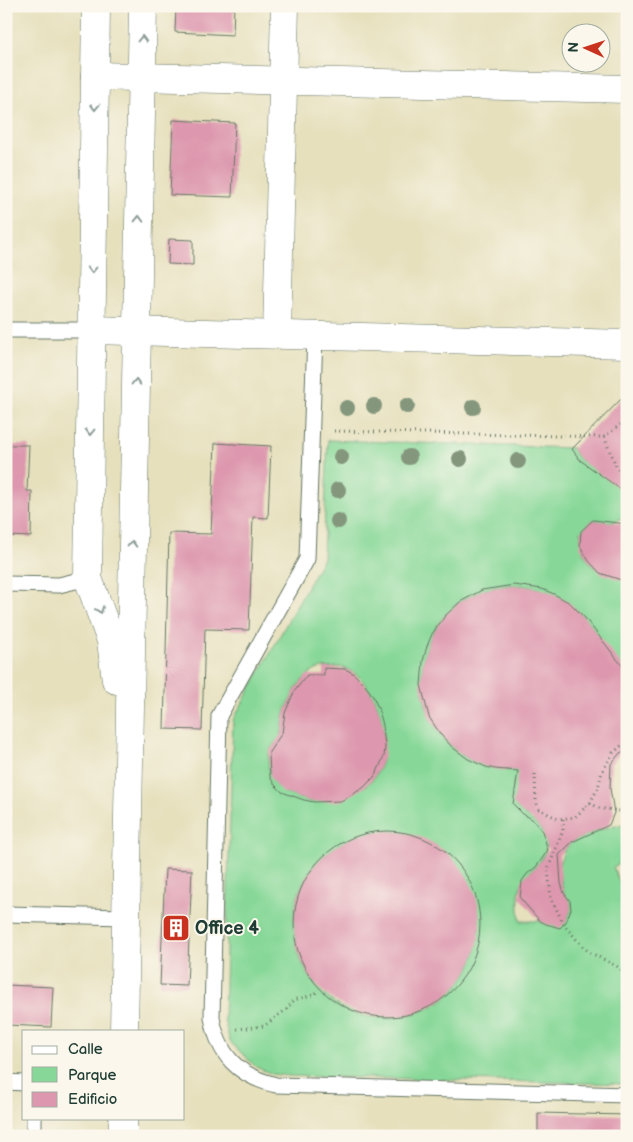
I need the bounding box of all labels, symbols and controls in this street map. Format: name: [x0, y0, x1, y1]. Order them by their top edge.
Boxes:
north arrow: [560, 22, 610, 72]
one-way arrow: [137, 35, 148, 43]
text: N: [565, 42, 582, 53]
one-way arrow: [90, 104, 100, 112]
one-way arrow: [134, 215, 144, 223]
one-way arrow: [87, 266, 98, 274]
one-way arrow: [131, 378, 141, 386]
one-way arrow: [85, 429, 95, 437]
one-way arrow: [127, 540, 138, 548]
one-way arrow: [94, 606, 104, 614]
building icon: Office 4: [161, 913, 191, 943]
place label: Office 4: [195, 918, 259, 939]
legend: [22, 1030, 185, 1120]
text: Calle: [68, 1040, 103, 1059]
text: Parque: [68, 1066, 117, 1085]
text: Edificio: [68, 1090, 117, 1109]

